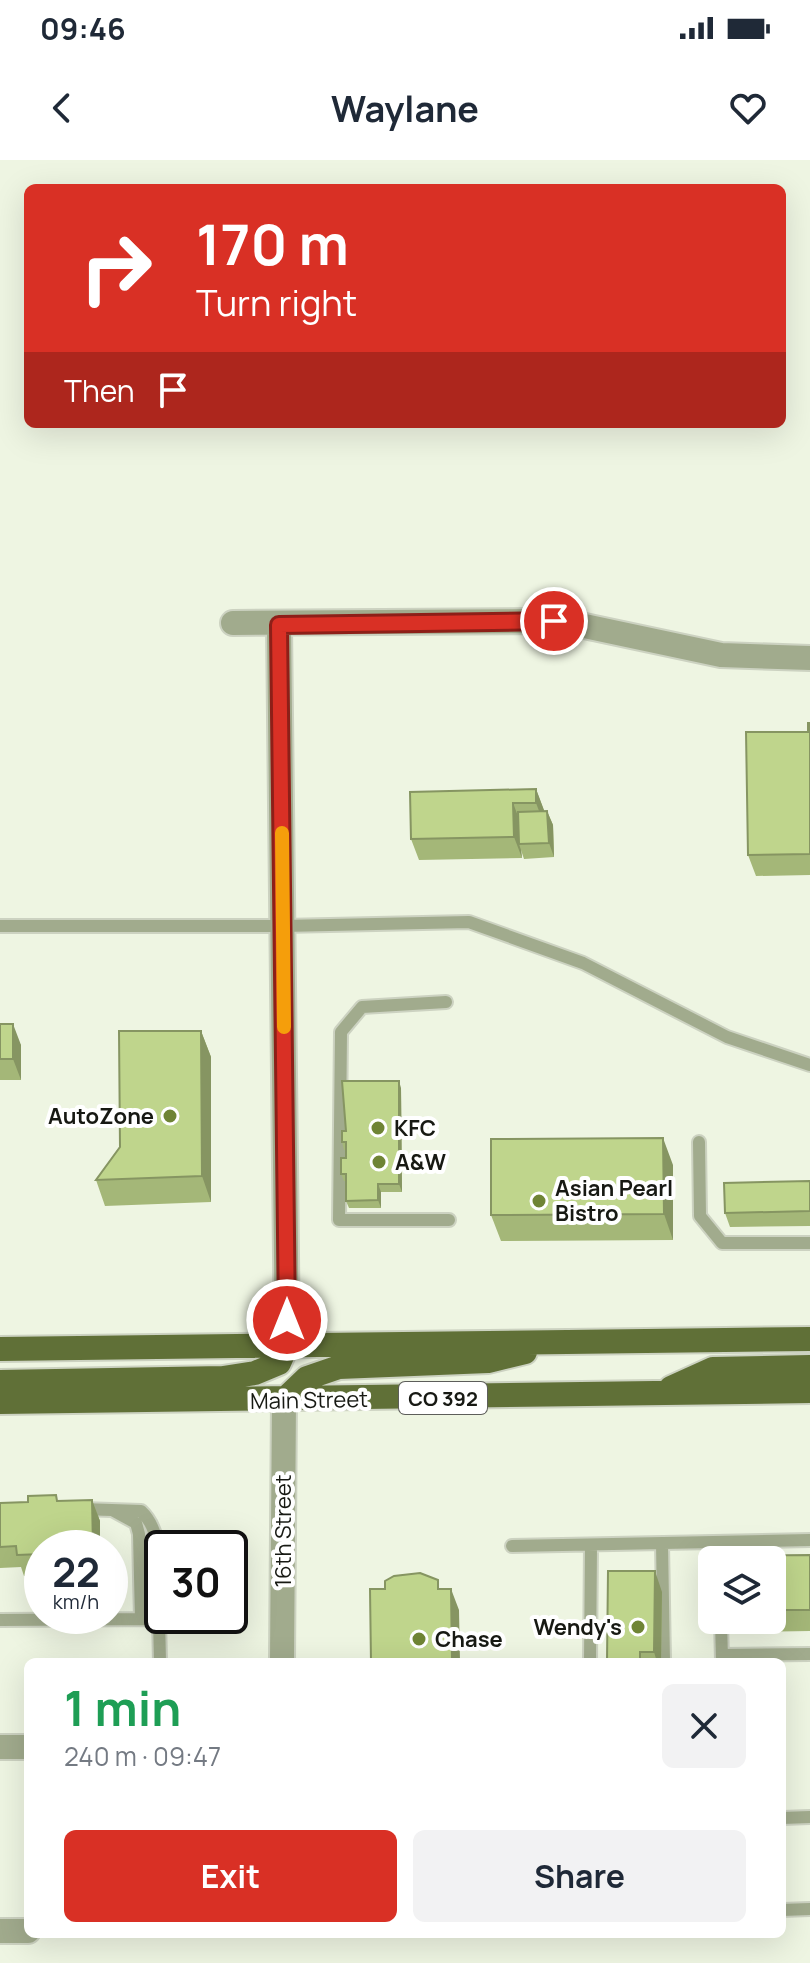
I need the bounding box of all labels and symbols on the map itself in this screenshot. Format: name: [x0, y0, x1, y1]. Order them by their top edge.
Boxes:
pin: [520, 587, 588, 655]
place label: AutoZone: [48, 1101, 154, 1131]
marker: AutoZone: [161, 1107, 179, 1125]
place label: KFC: [394, 1113, 436, 1143]
marker: KFC: [369, 1119, 387, 1137]
place label: A&W: [395, 1147, 446, 1177]
marker: A&W: [370, 1153, 388, 1171]
place label: Asian Pearl Bistro: [555, 1173, 673, 1228]
marker: Asian Pearl Bistro: [530, 1192, 548, 1210]
position arrow: [245, 1278, 329, 1362]
road number: CO 392: [399, 1382, 487, 1414]
street label: Main Street: [250, 1384, 368, 1416]
street label: 16th Street: [268, 1474, 298, 1588]
speed limit sign: 30: [144, 1530, 248, 1634]
place label: Wendy's: [534, 1612, 622, 1642]
marker: Wendy's: [629, 1618, 647, 1636]
place label: Chase: [435, 1624, 503, 1654]
marker: Chase: [410, 1630, 428, 1648]

